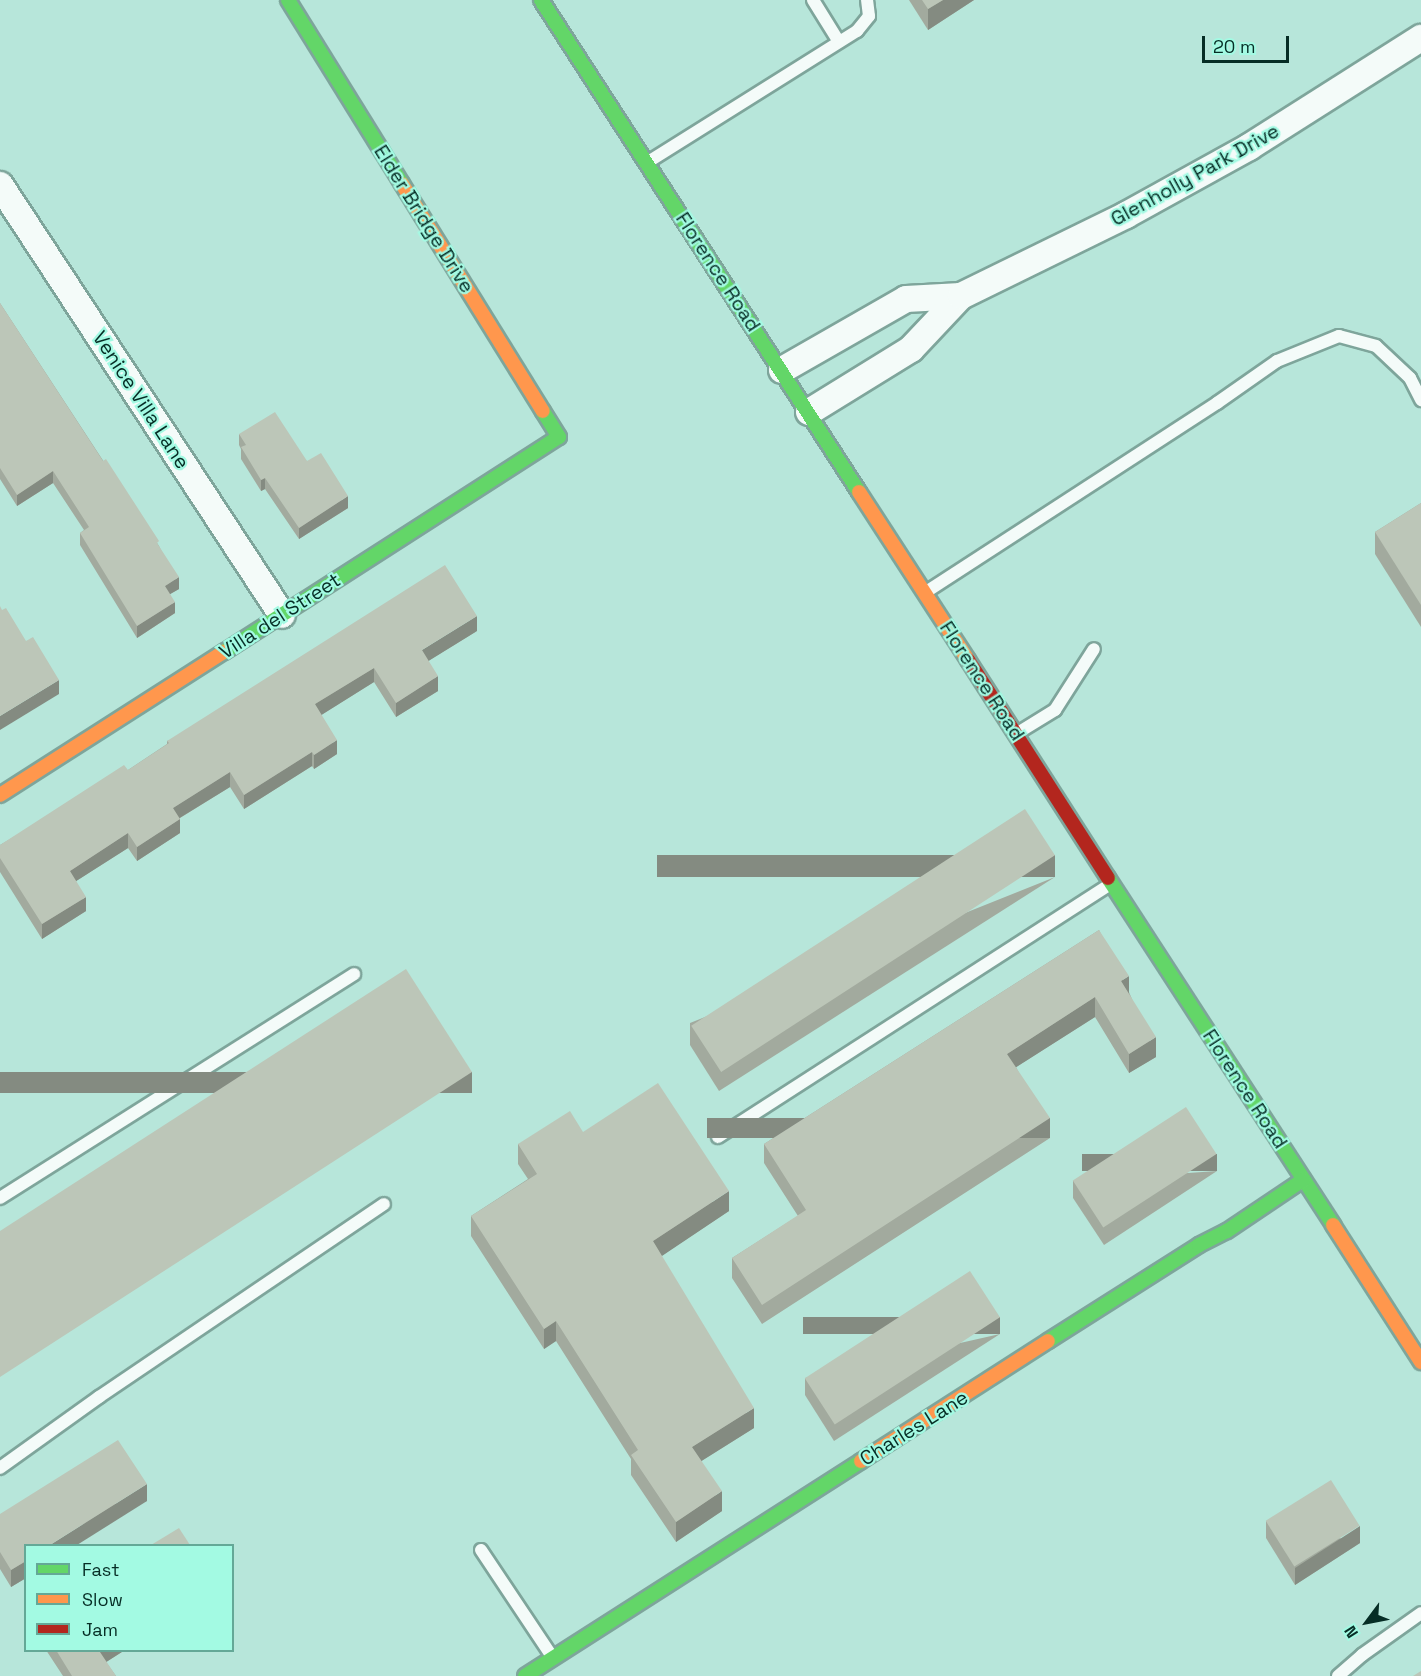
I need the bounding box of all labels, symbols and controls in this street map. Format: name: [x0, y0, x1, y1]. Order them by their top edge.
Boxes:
scale bar: [1205, 24, 1292, 62]
text: 20 m: [1213, 35, 1256, 58]
street label: Glenholly Park Drive: [1107, 119, 1283, 231]
street label: Elder Bridge Drive: [369, 141, 479, 297]
street label: Florence Road: [671, 208, 765, 336]
street label: Venice Villa Lane: [87, 326, 195, 474]
street label: Villa del Street: [215, 568, 345, 664]
street label: Florence Road: [935, 617, 1029, 745]
street label: Florence Road: [1198, 1025, 1292, 1153]
street label: Charles Lane: [855, 1385, 973, 1471]
legend: [24, 1544, 234, 1652]
text: Fast: [82, 1558, 119, 1581]
text: Slow: [82, 1588, 123, 1611]
north arrow: [1337, 1592, 1397, 1652]
text: Jam: [82, 1618, 118, 1641]
text: N: [1340, 1622, 1363, 1642]

